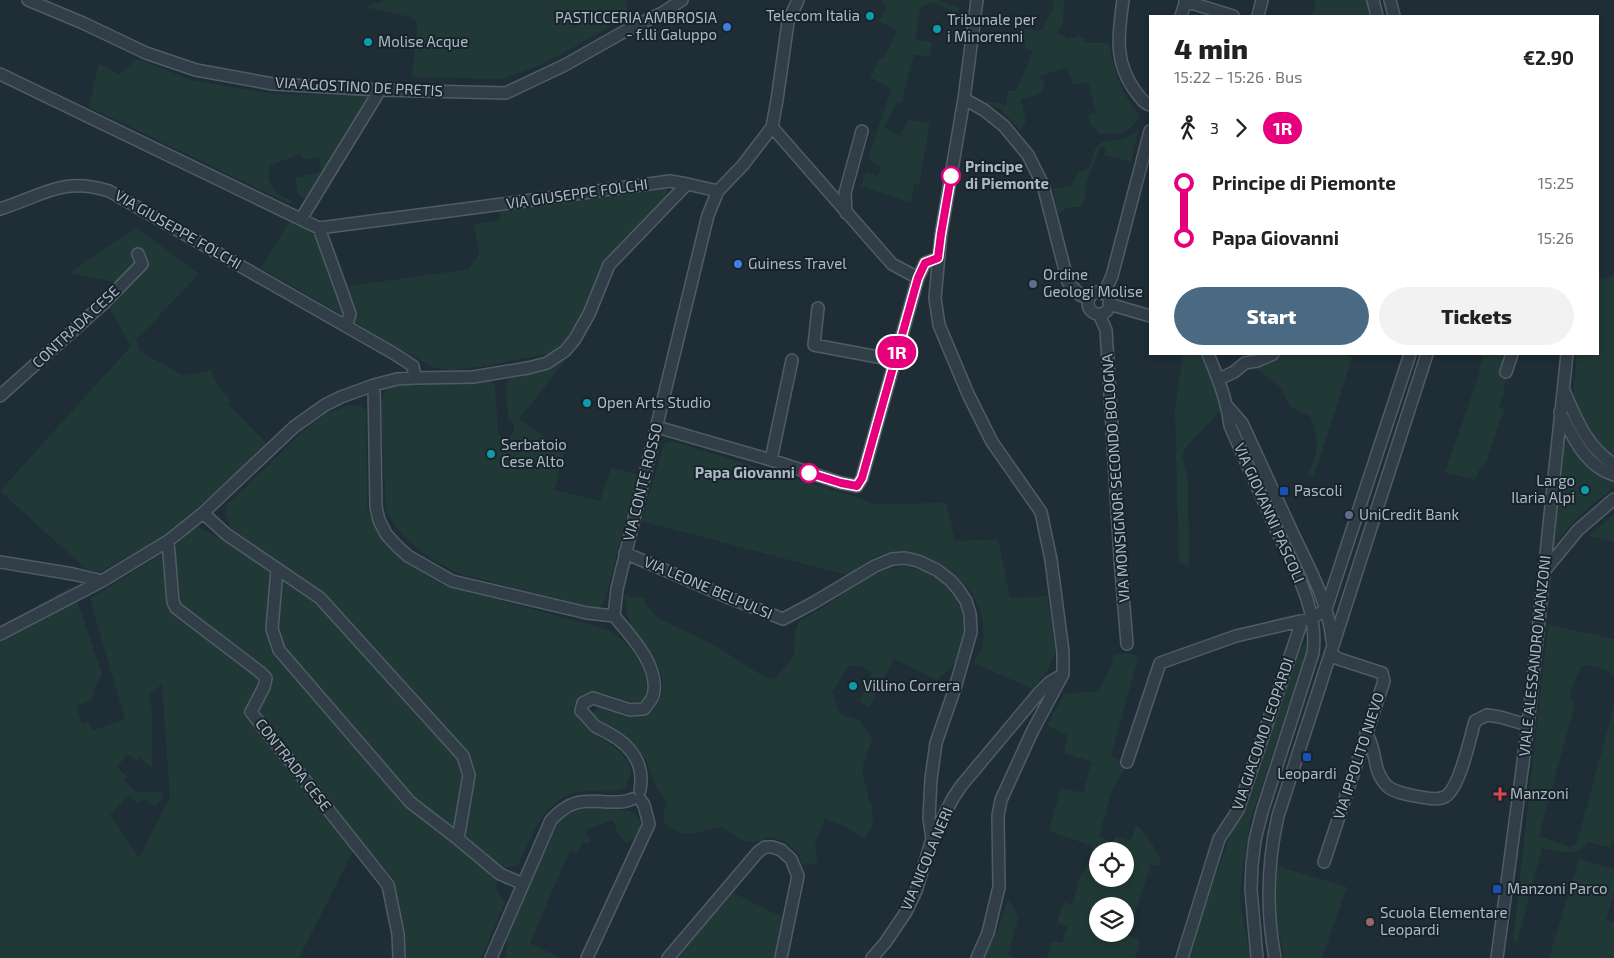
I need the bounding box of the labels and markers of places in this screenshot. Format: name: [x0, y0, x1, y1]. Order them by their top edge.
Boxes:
place label: Telecom Italia: [766, 6, 860, 24]
place label: PASTICCERIA AMBROSIA - f.lli Galuppo: [555, 8, 718, 43]
marker: Telecom Italia: [864, 10, 876, 22]
place label: Tribunale per i Minorenni: [947, 10, 1037, 45]
marker: PASTICCERIA AMBROSIA - f.lli Galuppo: [721, 21, 733, 33]
marker: Tribunale per i Minorenni: [931, 23, 943, 35]
place label: Molise Acque: [378, 32, 468, 50]
marker: Molise Acque: [362, 36, 374, 48]
place label: Principe di Piemonte: [965, 157, 1049, 192]
marker: Principe di Piemonte: [941, 166, 961, 186]
place label: Guiness Travel: [748, 254, 847, 272]
marker: Guiness Travel: [732, 258, 744, 270]
place label: Ordine Geologi Molise: [1043, 265, 1143, 300]
marker: Ordine Geologi Molise: [1027, 278, 1039, 290]
place label: Open Arts Studio: [597, 393, 711, 411]
marker: Open Arts Studio: [581, 397, 593, 409]
place label: Serbatoio Cese Alto: [501, 435, 567, 470]
marker: Serbatoio Cese Alto: [485, 448, 497, 460]
place label: Papa Giovanni: [695, 463, 795, 481]
marker: Papa Giovanni: [799, 463, 819, 483]
place label: Largo Ilaria Alpi: [1511, 471, 1575, 506]
place label: Pascoli: [1294, 481, 1343, 499]
marker: Largo Ilaria Alpi: [1579, 484, 1591, 496]
marker: Pascoli: [1278, 485, 1290, 497]
place label: UniCredit Bank: [1359, 505, 1459, 523]
marker: UniCredit Bank: [1343, 509, 1355, 521]
place label: Villino Correra: [863, 676, 960, 694]
marker: Villino Correra: [847, 680, 859, 692]
marker: Leopardi: [1301, 751, 1313, 763]
place label: Leopardi: [1277, 764, 1337, 782]
place label: Manzoni: [1510, 784, 1569, 802]
marker: Manzoni: [1494, 788, 1506, 800]
place label: Manzoni Parco: [1507, 879, 1608, 897]
marker: Manzoni Parco: [1491, 883, 1503, 895]
place label: Scuola Elementare Leopardi: [1380, 903, 1508, 938]
marker: Scuola Elementare Leopardi: [1364, 916, 1376, 928]

